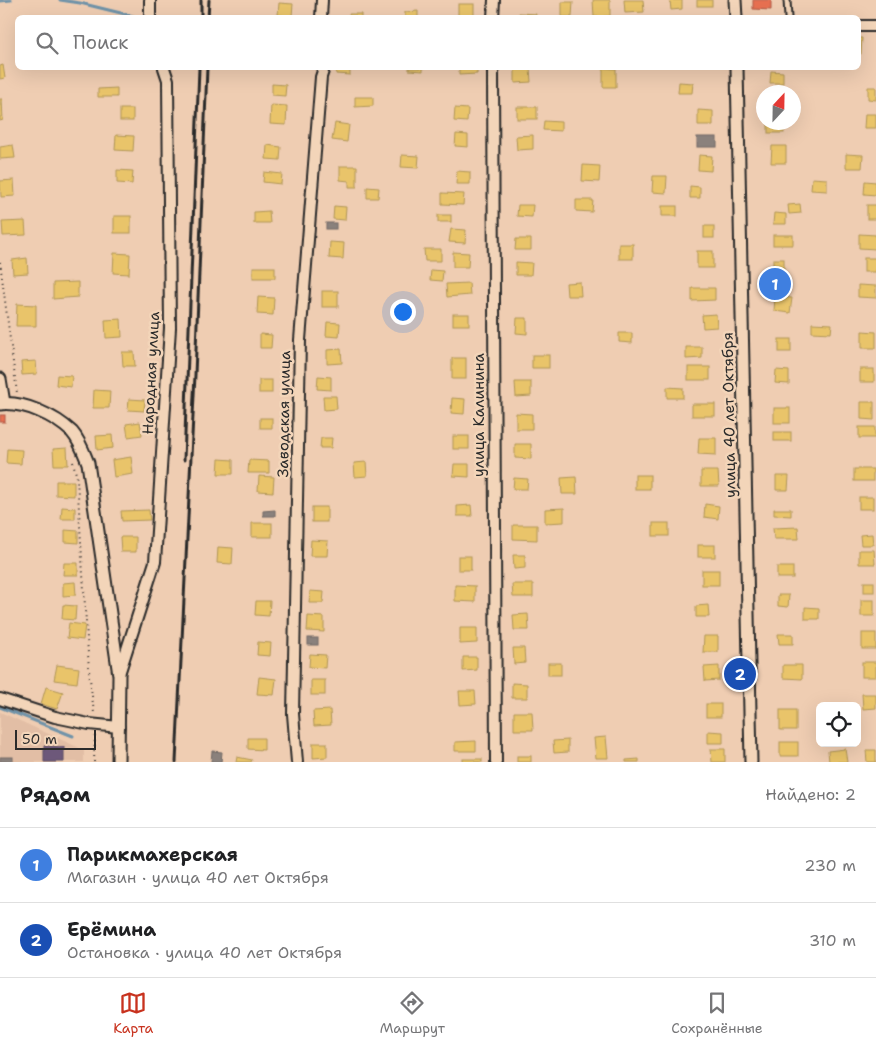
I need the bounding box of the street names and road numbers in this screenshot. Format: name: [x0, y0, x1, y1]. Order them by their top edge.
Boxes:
street label: Народная улица: [138, 310, 164, 435]
street label: улица 40 лет Октября: [718, 332, 740, 498]
street label: Заводская улица: [273, 350, 295, 478]
street label: улица Калинина: [469, 352, 489, 477]

